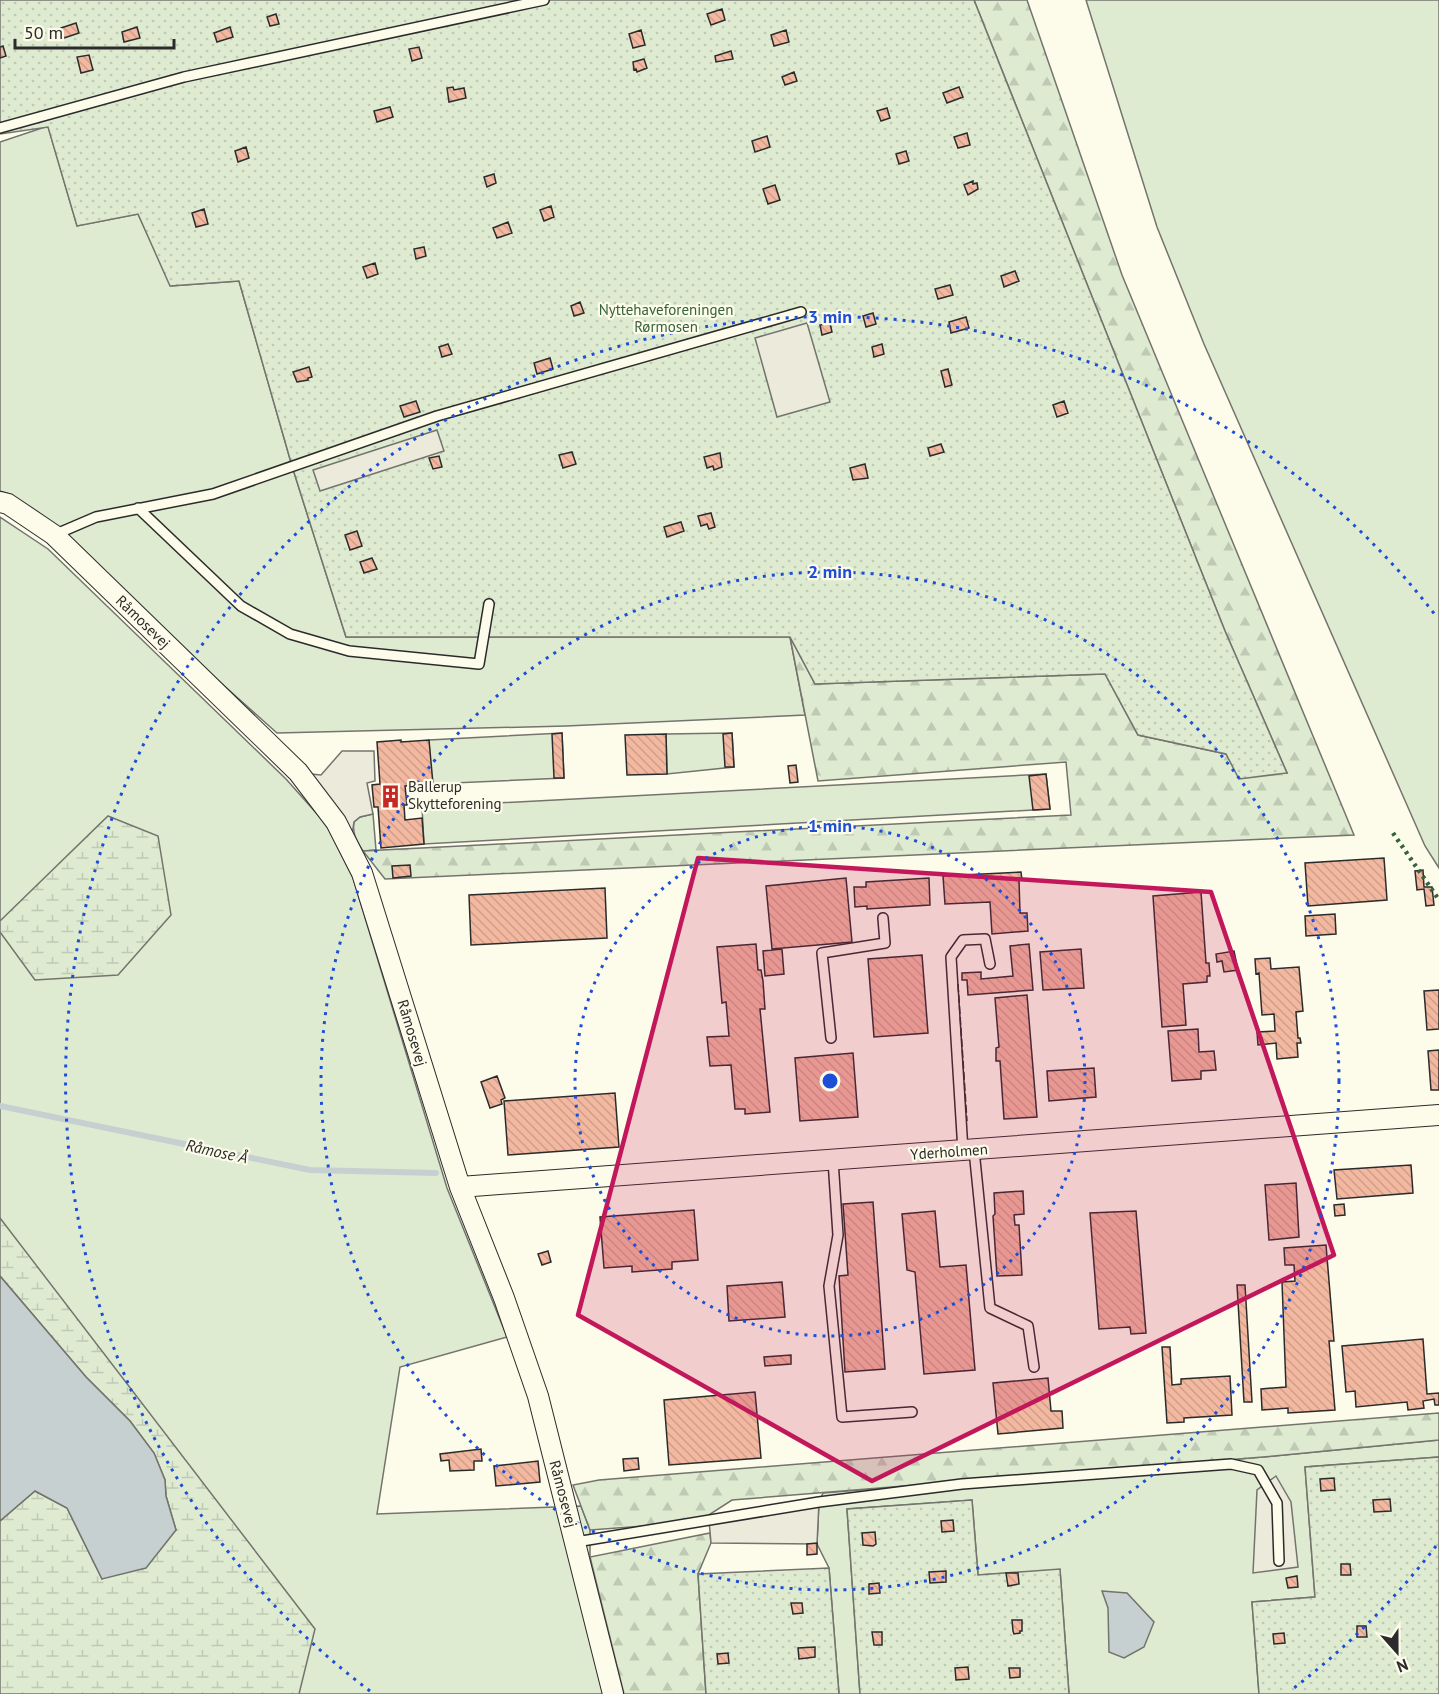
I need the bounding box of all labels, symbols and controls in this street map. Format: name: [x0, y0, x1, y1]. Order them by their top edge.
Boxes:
scale bar: [15, 12, 174, 50]
text: 50 m: [24, 21, 63, 44]
park label: Nyttehaveforeningen Rørmosen: [599, 300, 733, 336]
text: 3 min: [808, 305, 852, 328]
text: 2 min: [808, 560, 852, 583]
street label: Råmosevej: [112, 591, 175, 652]
place label: Ballerup Skytteforening: [408, 777, 502, 813]
building icon: Ballerup Skytteforening: [377, 783, 403, 809]
text: 1 min: [808, 814, 852, 837]
street label: Råmosevej: [393, 997, 432, 1068]
centre of rings: [820, 1071, 840, 1091]
water label: Råmose Å: [184, 1135, 250, 1167]
street label: Yderholmen: [909, 1139, 988, 1164]
street label: Råmosevej: [545, 1458, 582, 1530]
north arrow: [1367, 1622, 1427, 1682]
text: N: [1394, 1655, 1411, 1677]

